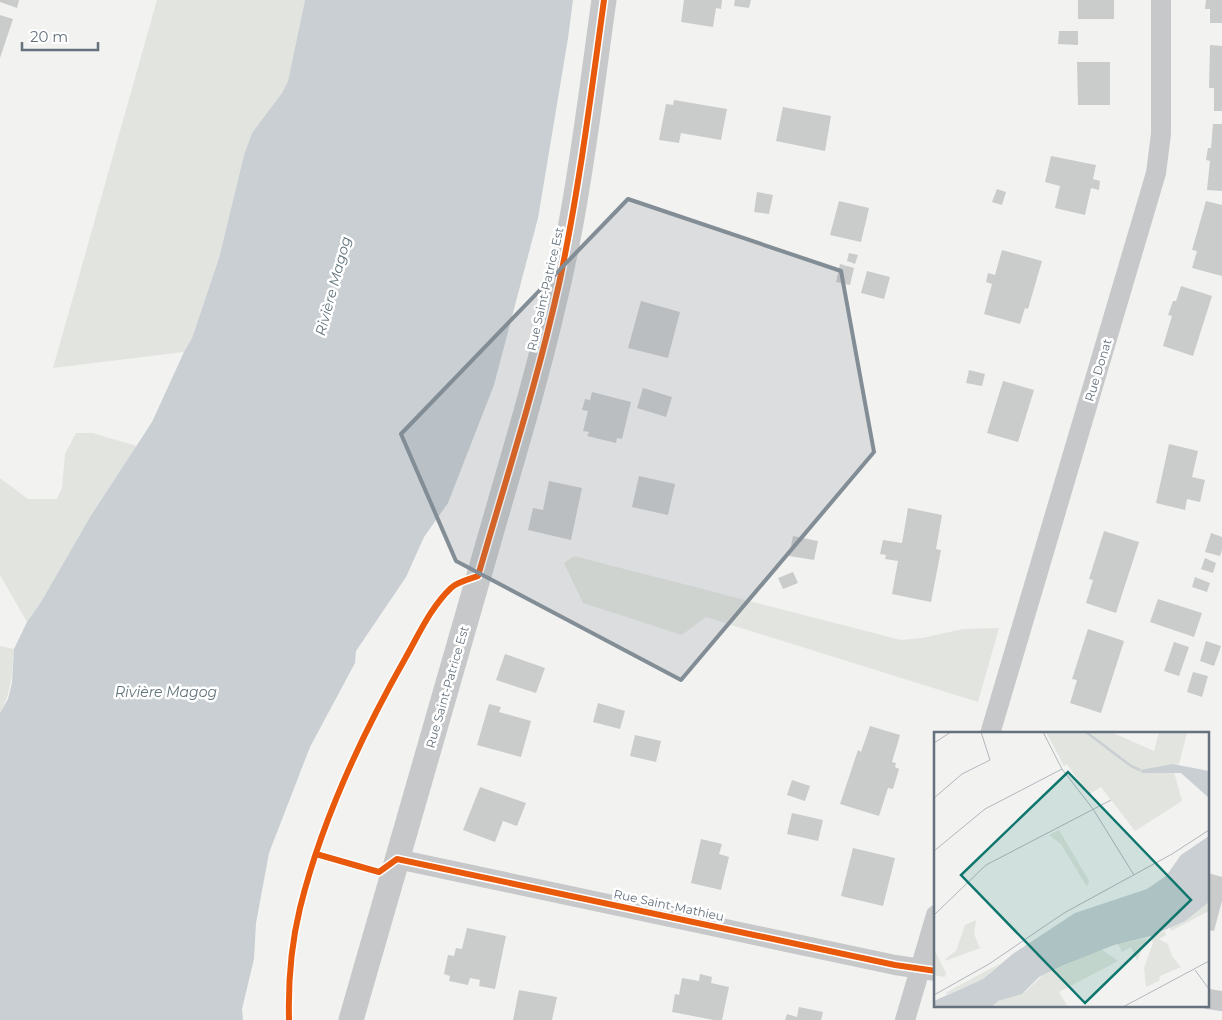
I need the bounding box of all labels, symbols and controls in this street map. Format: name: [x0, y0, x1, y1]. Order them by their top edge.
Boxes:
scale bar: [22, 20, 99, 52]
text: 20 m: [30, 27, 68, 46]
street label: Rue Saint-Patrice Est: [523, 226, 567, 352]
water label: Rivière Magog: [311, 234, 355, 338]
street label: Rue Donat: [1081, 337, 1115, 403]
street label: Rue Saint-Patrice Est: [422, 624, 472, 750]
water label: Rivière Magog: [115, 683, 217, 701]
inset map: [934, 732, 1210, 1008]
street label: Rue Saint-Mathieu: [612, 886, 726, 924]

